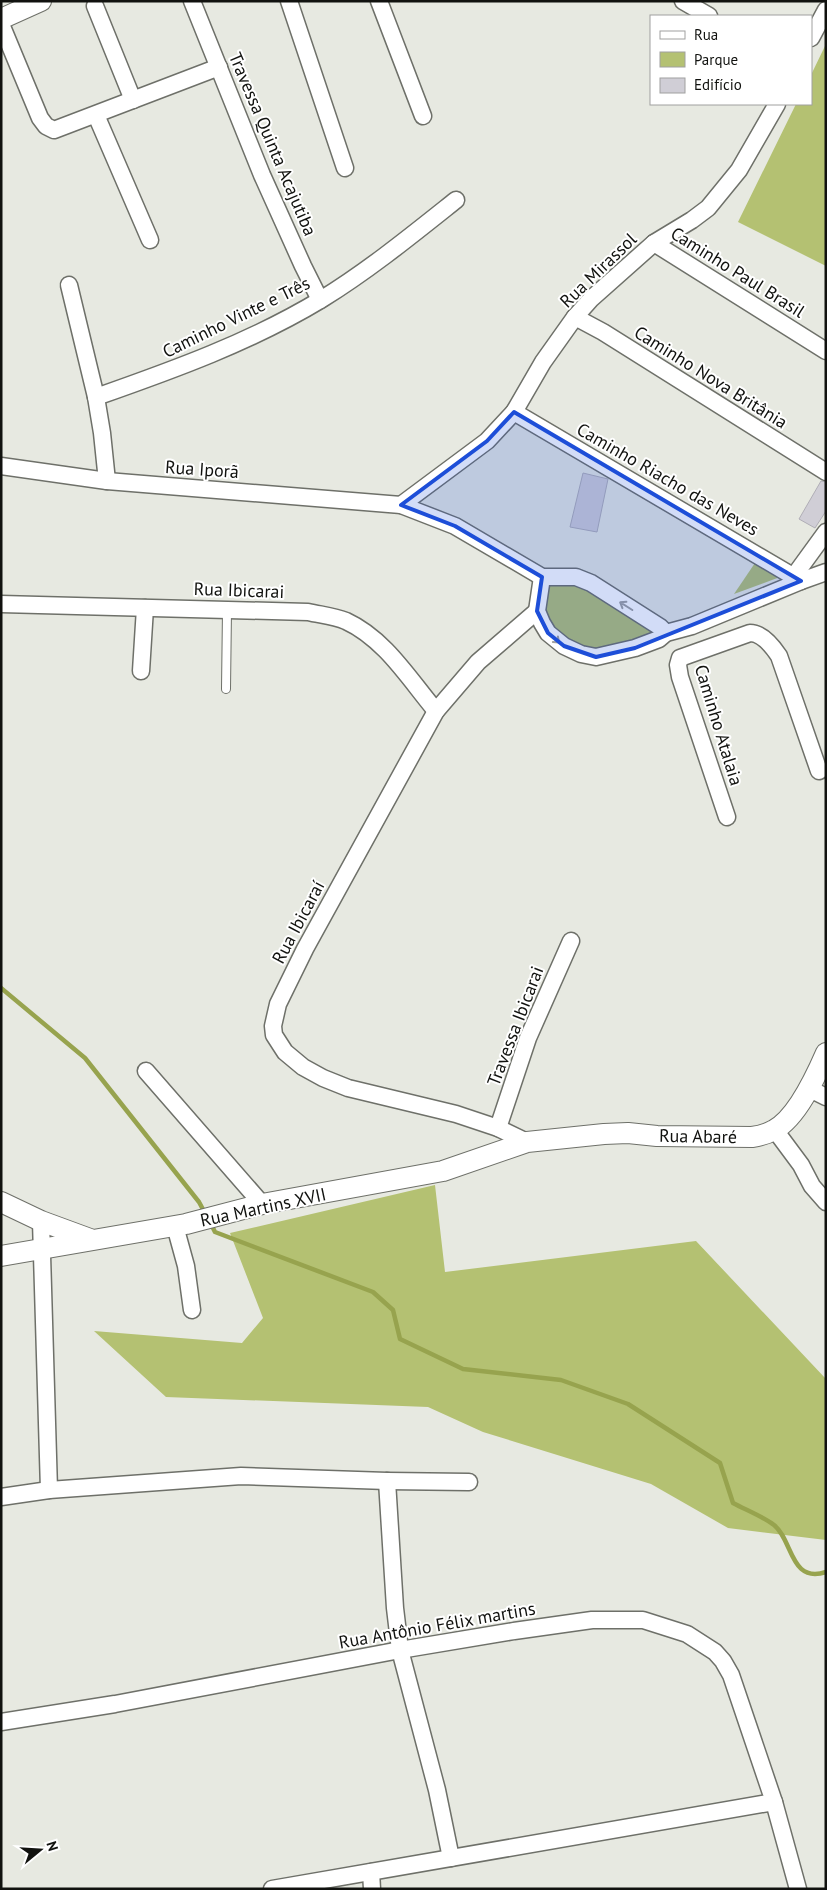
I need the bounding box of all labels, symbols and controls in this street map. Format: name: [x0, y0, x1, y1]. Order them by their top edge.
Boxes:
legend: [650, 15, 812, 105]
text: Rua: [694, 25, 718, 44]
street label: Travessa Quinta Acajutiba: [224, 49, 322, 239]
text: Parque: [694, 50, 738, 69]
text: Edifício: [694, 75, 742, 94]
street label: Caminho Paul Brasil: [667, 221, 810, 323]
street label: Rua Mirassol: [555, 227, 642, 312]
street label: Caminho Vinte e Três: [159, 271, 313, 363]
street label: Caminho Nova Britânia: [630, 320, 792, 434]
street label: Caminho Riacho das Neves: [573, 417, 763, 541]
street label: Rua Iporã: [164, 455, 240, 483]
street label: Rua Ibicarai: [193, 577, 285, 603]
one-way arrow: [619, 601, 633, 612]
one-way arrow: [547, 632, 560, 644]
street label: Caminho Atalaia: [690, 662, 748, 788]
street label: Rua Ibicaraí: [267, 876, 330, 967]
street label: Travessa Ibicarai: [482, 963, 548, 1089]
street label: Rua Abaré: [659, 1124, 737, 1148]
street label: Rua Martins XVII: [198, 1182, 328, 1232]
street label: Rua Antônio Félix martins: [337, 1596, 537, 1654]
north arrow: [15, 1825, 65, 1875]
text: N: [42, 1839, 62, 1853]

